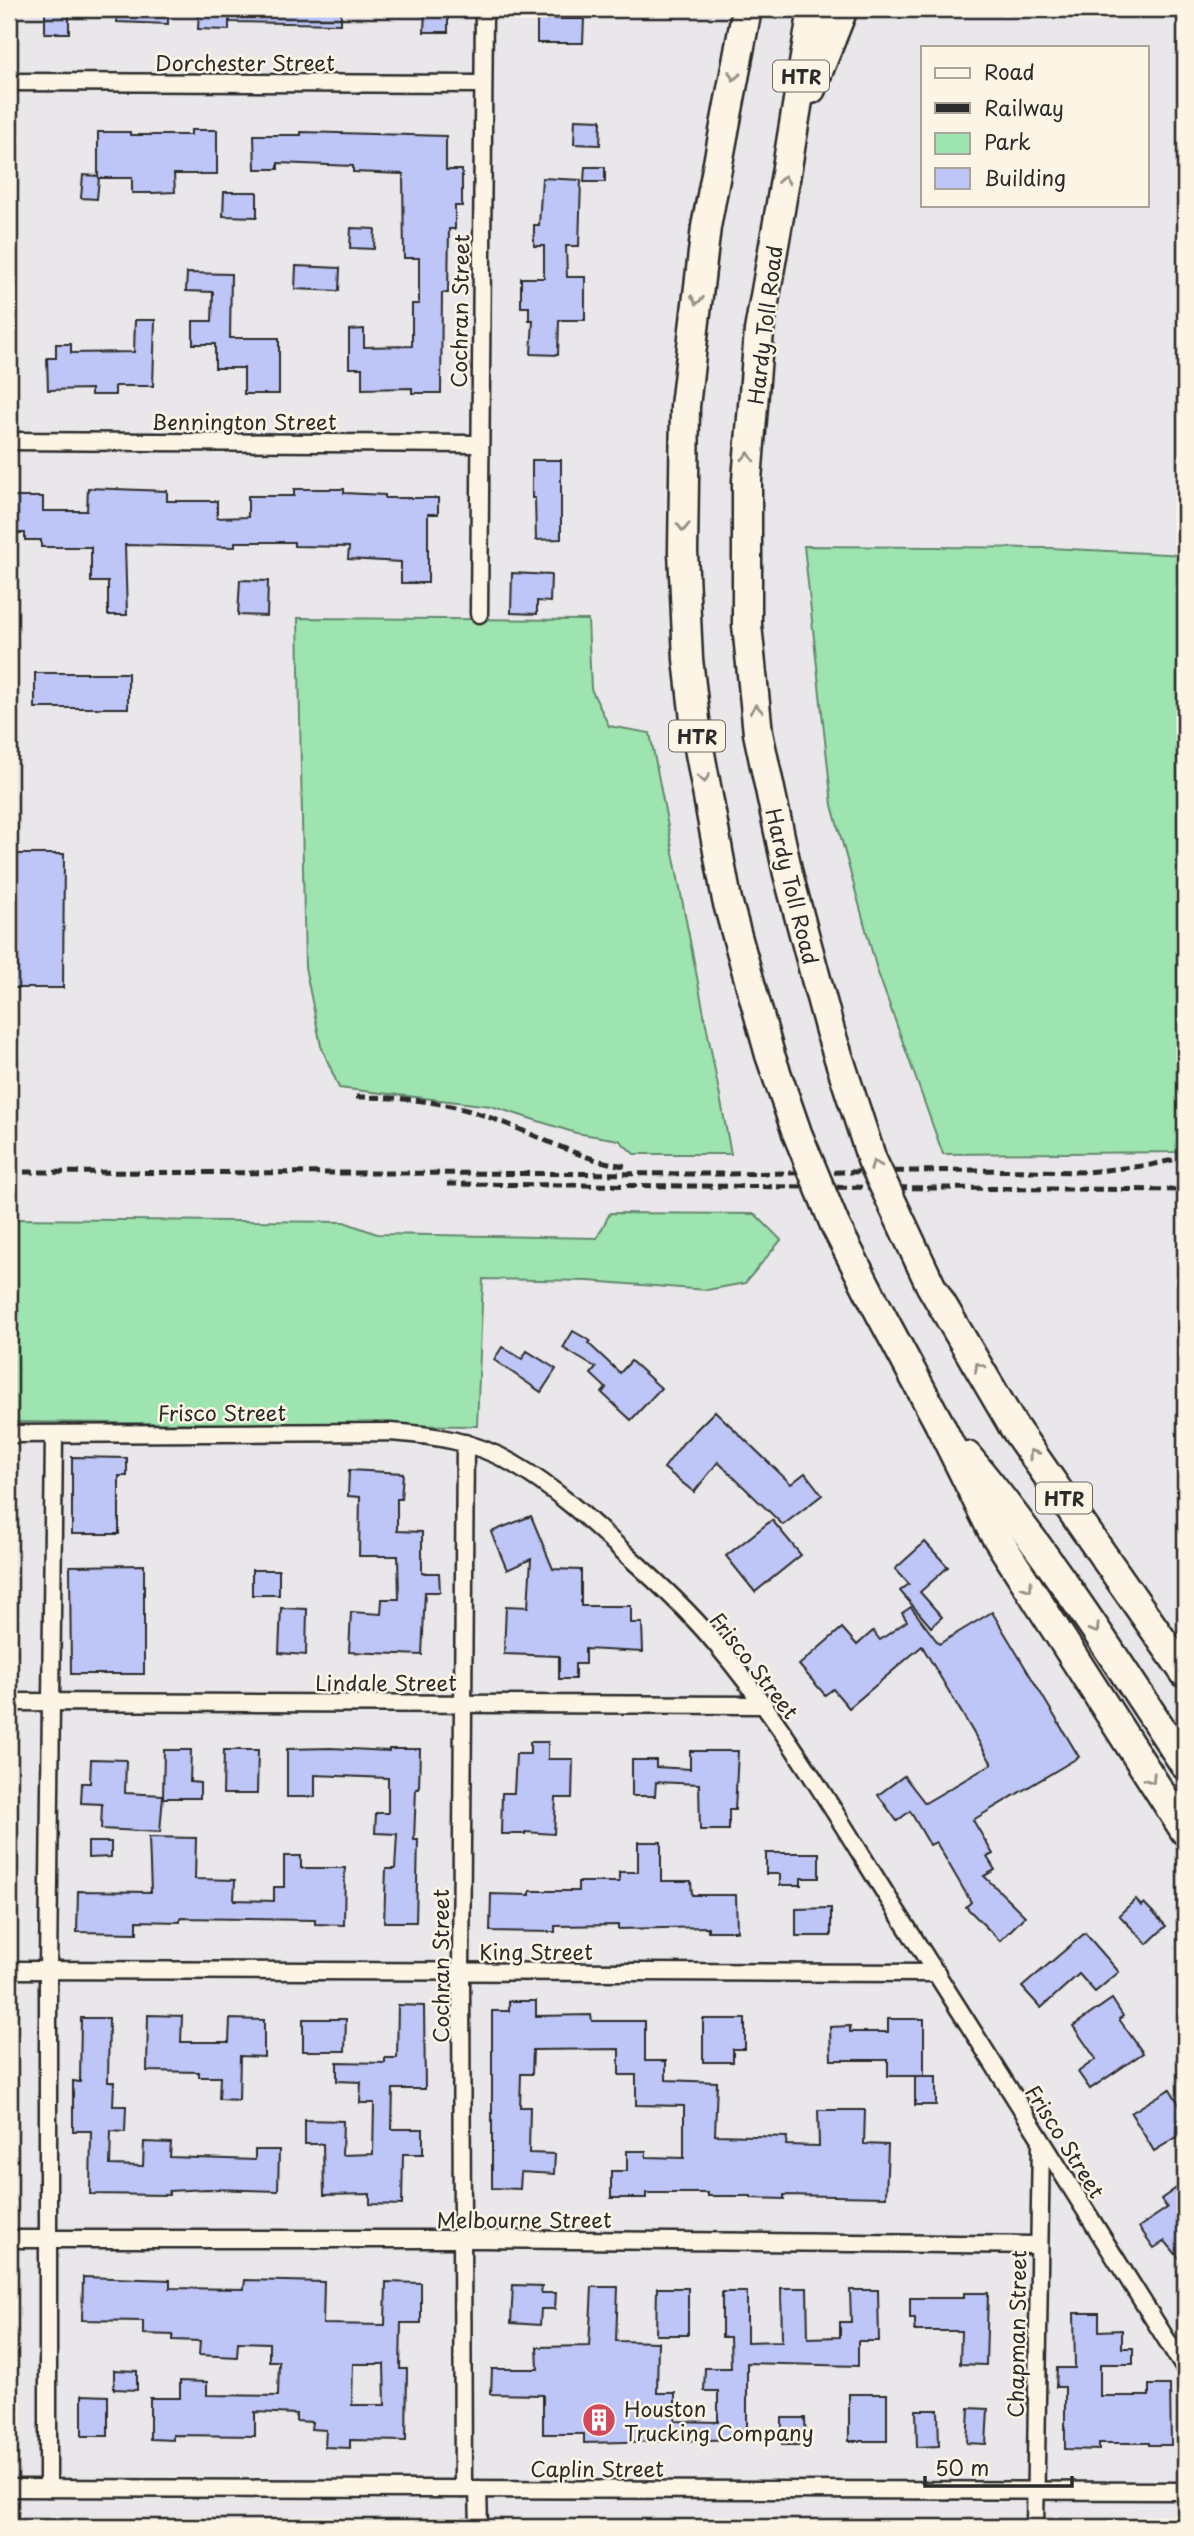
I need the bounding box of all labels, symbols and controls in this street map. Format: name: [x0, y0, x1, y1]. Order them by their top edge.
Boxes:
street label: Dorchester Street: [155, 46, 335, 78]
legend: [921, 46, 1148, 206]
text: Road: [984, 55, 1035, 87]
road number: HTR: [773, 60, 829, 92]
one-way arrow: [727, 70, 742, 82]
text: Railway: [984, 91, 1064, 123]
text: Park: [984, 125, 1031, 157]
text: Building: [984, 161, 1066, 193]
one-way arrow: [776, 174, 791, 186]
street label: Cochran Street: [442, 234, 476, 388]
street label: Hardy Toll Road: [738, 244, 790, 406]
one-way arrow: [690, 294, 705, 306]
street label: Bennington Street: [151, 405, 337, 437]
one-way arrow: [740, 452, 755, 463]
one-way arrow: [675, 522, 691, 533]
one-way arrow: [748, 703, 763, 715]
road number: HTR: [669, 720, 725, 751]
one-way arrow: [696, 772, 711, 784]
street label: Hardy Toll Road: [758, 804, 828, 968]
one-way arrow: [869, 1160, 883, 1172]
one-way arrow: [974, 1362, 987, 1375]
street label: Frisco Street: [158, 1396, 286, 1428]
one-way arrow: [1029, 1449, 1041, 1462]
road number: HTR: [1036, 1482, 1092, 1514]
one-way arrow: [1020, 1580, 1033, 1593]
street label: Frisco Street: [703, 1605, 807, 1725]
one-way arrow: [1087, 1622, 1100, 1635]
street label: Lindale Street: [315, 1666, 457, 1698]
one-way arrow: [1143, 1771, 1156, 1784]
street label: Cochran Street: [424, 1889, 456, 2043]
street label: King Street: [479, 1935, 593, 1967]
street label: Frisco Street: [1018, 2078, 1114, 2204]
street label: Melbourne Street: [436, 2203, 612, 2235]
street label: Chapman Street: [999, 2250, 1033, 2418]
place label: Houston Trucking Company: [624, 2392, 814, 2448]
building icon: Houston Trucking Company: [580, 2401, 618, 2439]
scale bar: [925, 2445, 1072, 2489]
text: 50 m: [935, 2451, 989, 2483]
street label: Caplin Street: [530, 2452, 664, 2484]

